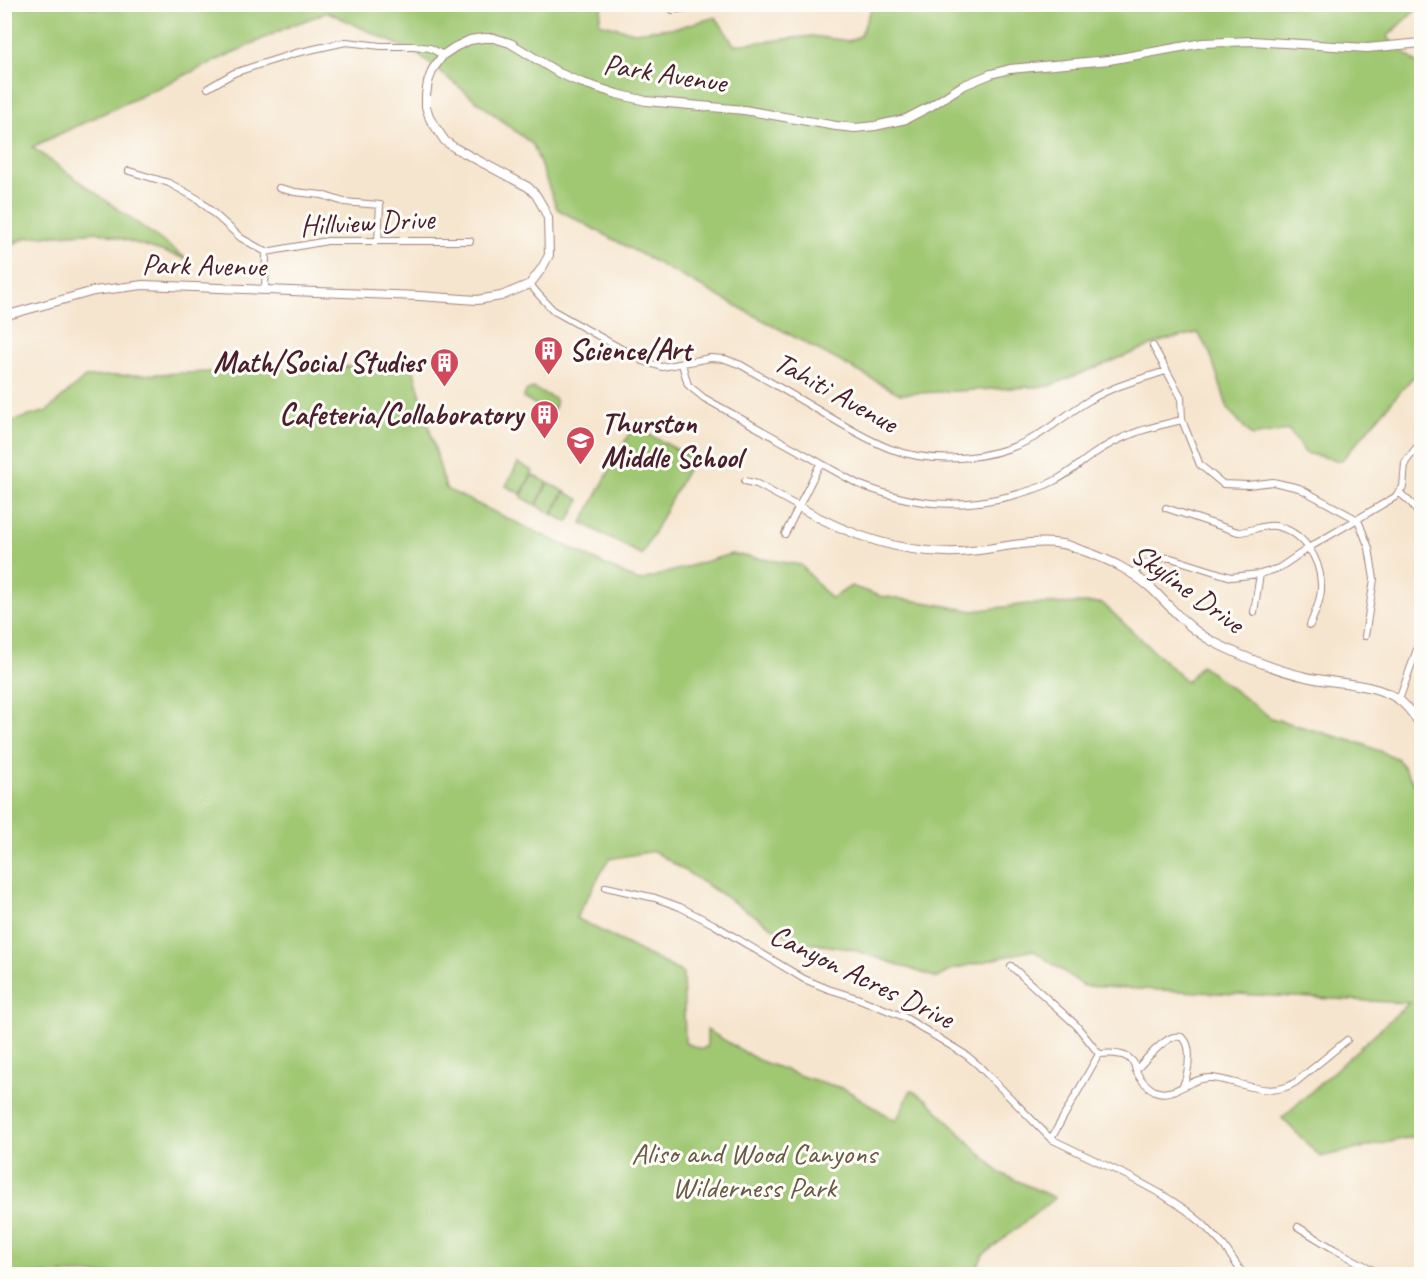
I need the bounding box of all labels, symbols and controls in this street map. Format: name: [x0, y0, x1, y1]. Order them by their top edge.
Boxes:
street label: Park Avenue: [601, 45, 731, 102]
street label: Hillview Drive: [299, 199, 437, 244]
street label: Park Avenue: [142, 245, 269, 285]
place label: Science/Art: [569, 331, 694, 369]
building icon: Science/Art: [532, 334, 564, 376]
place label: Math/Social Studies: [213, 343, 427, 381]
street label: Tahiti Avenue: [767, 343, 906, 443]
building icon: Math/Social Studies: [429, 346, 461, 388]
place label: Cafeteria/Collaboratory: [279, 395, 526, 433]
building icon: Cafeteria/Collaboratory: [528, 398, 560, 440]
place label: Thurston Middle School: [601, 404, 748, 476]
school or university icon: Thurston Middle School: [564, 424, 596, 466]
street label: Skyline Drive: [1124, 534, 1254, 643]
street label: Canyon Acres Drive: [764, 915, 962, 1038]
park label: Aliso and Wood Canyons Wilderness Park: [631, 1134, 879, 1206]

